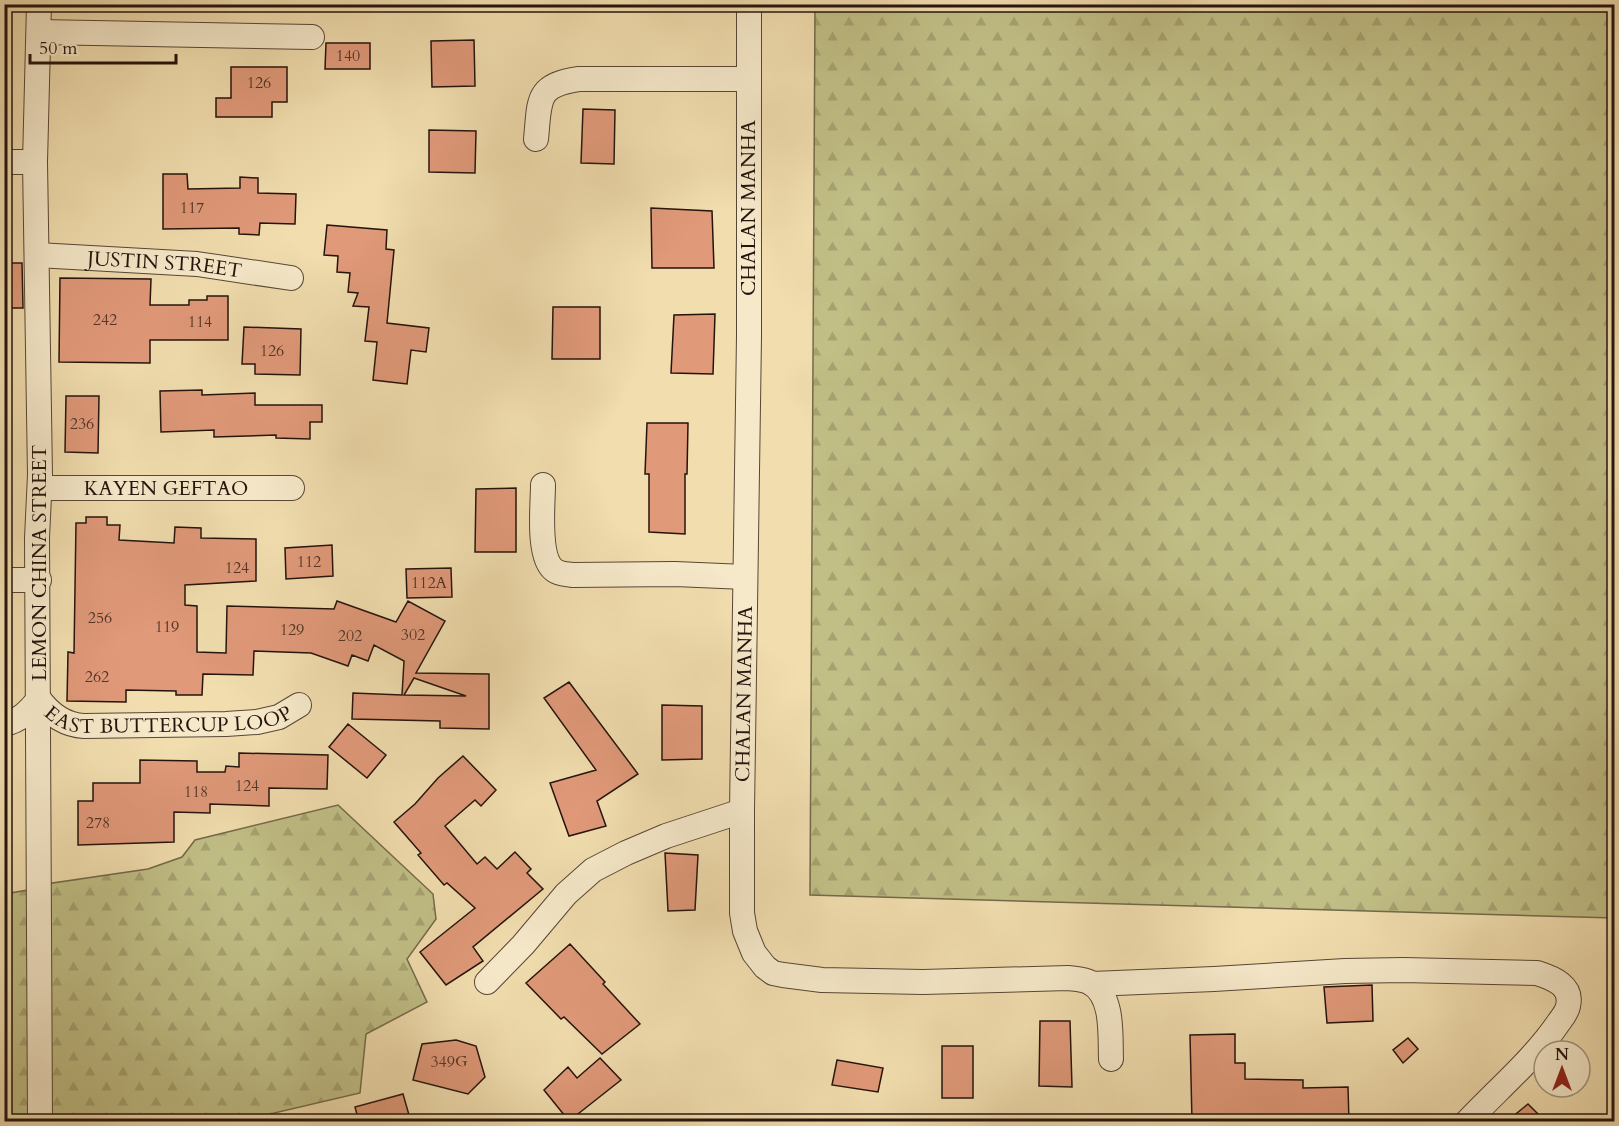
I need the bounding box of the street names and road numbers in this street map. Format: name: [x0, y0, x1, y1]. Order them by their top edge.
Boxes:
street label: CHALAN MANHA: [735, 119, 762, 296]
street label: JUSTIN STREET: [84, 244, 244, 284]
street label: LEMON CHINA STREET: [26, 444, 53, 681]
street label: KAYEN GEFTAO: [84, 475, 248, 502]
street label: CHALAN MANHA: [729, 605, 759, 782]
street label: EAST BUTTERCUP LOOP: [44, 689, 294, 717]

